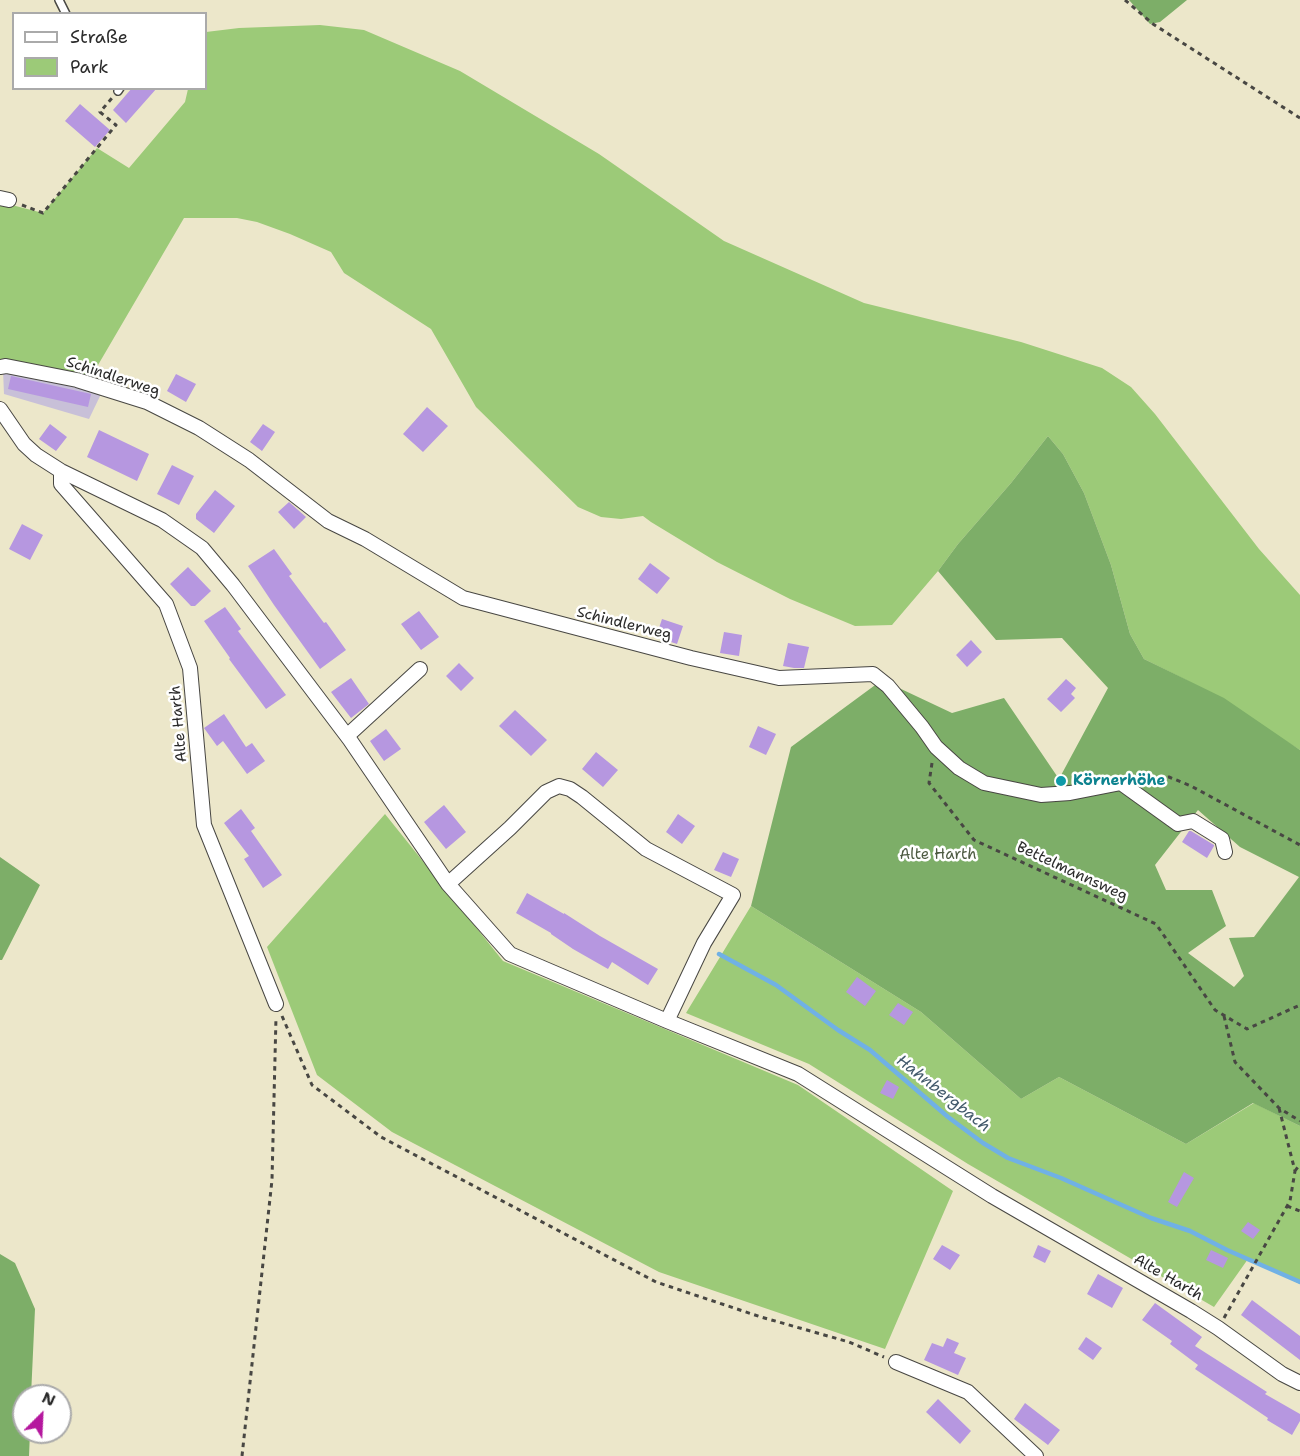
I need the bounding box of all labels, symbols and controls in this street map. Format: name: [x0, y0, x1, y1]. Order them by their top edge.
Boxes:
legend: [12, 12, 207, 90]
text: Straße: [70, 25, 128, 49]
text: Park: [70, 55, 109, 79]
street label: Schindlerweg: [64, 353, 162, 401]
street label: Schindlerweg: [575, 604, 673, 644]
street label: Alte Harth: [167, 685, 191, 763]
place label: Körnerhöhe: [1073, 772, 1166, 790]
marker: Körnerhöhe: [1054, 774, 1068, 788]
street label: Bettelmannsweg: [1014, 838, 1130, 906]
park label: Alte Harth: [899, 846, 977, 864]
water label: Hahnbergbach: [892, 1051, 994, 1137]
street label: Alte Harth: [1130, 1251, 1206, 1305]
north arrow: [12, 1384, 72, 1444]
text: N: [39, 1387, 59, 1411]

